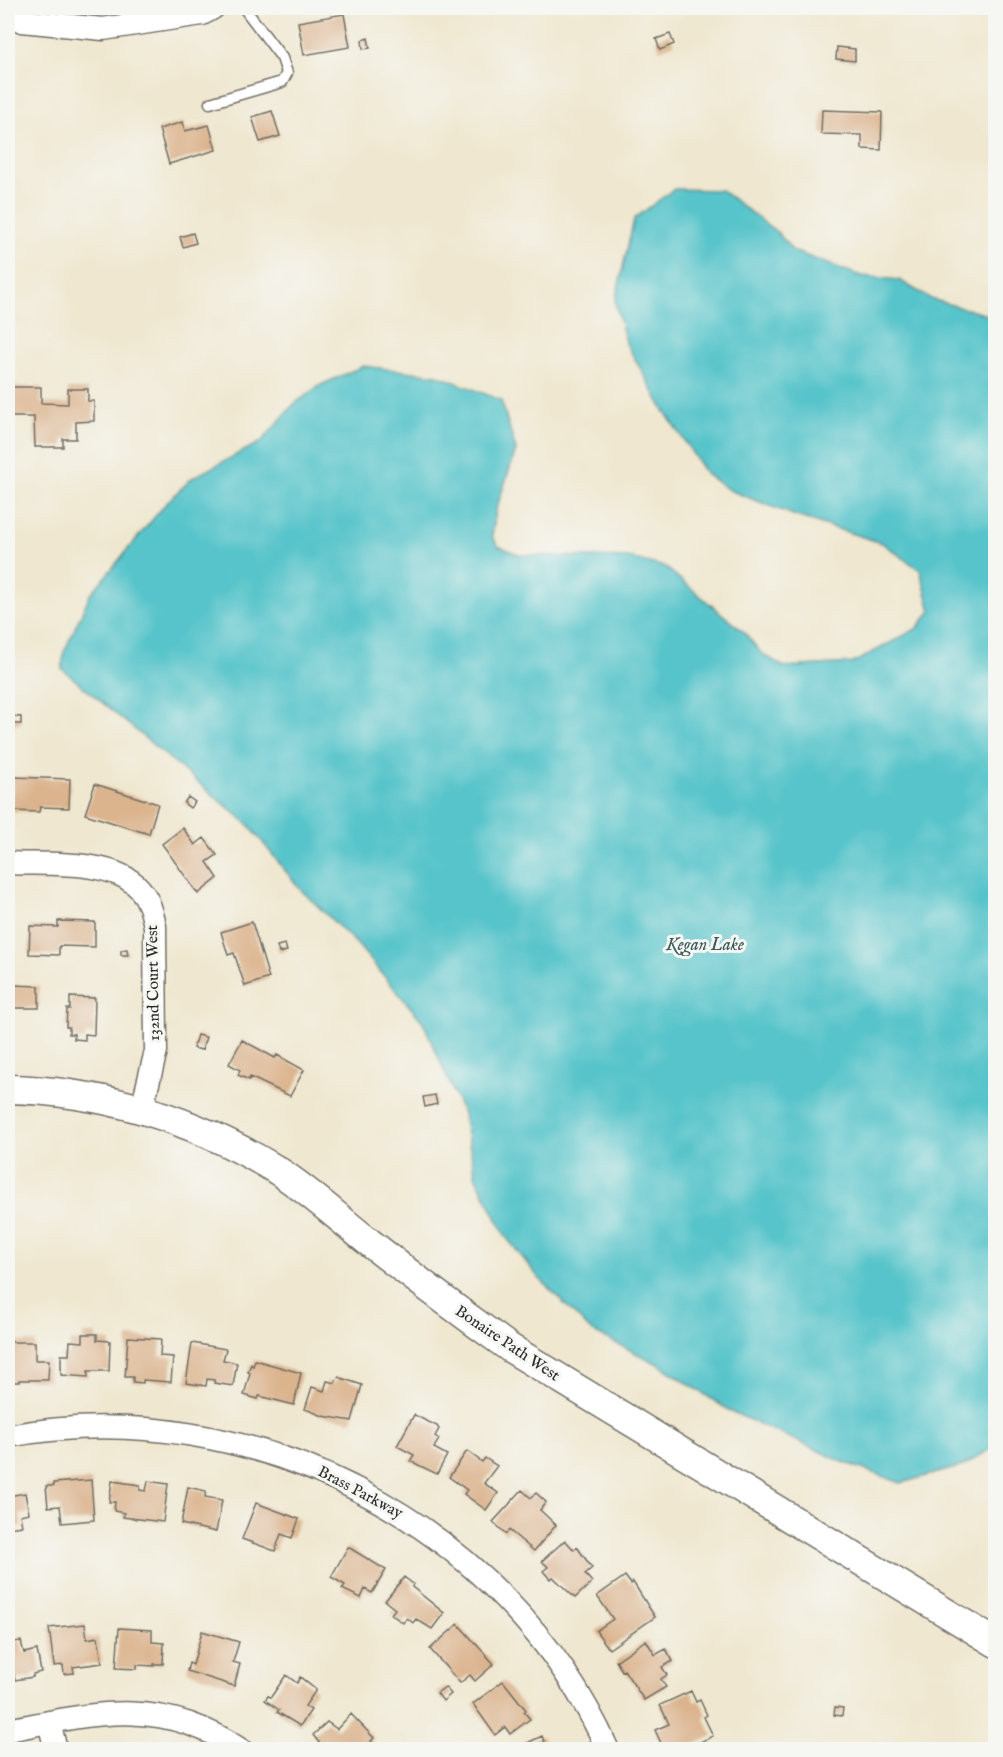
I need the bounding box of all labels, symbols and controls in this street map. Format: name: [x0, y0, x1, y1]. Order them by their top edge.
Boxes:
street label: 132nd Court West: [143, 924, 165, 1041]
water label: Kegan Lake: [665, 934, 744, 957]
street label: Bonaire Path West: [451, 1302, 564, 1387]
street label: Brass Parkway: [314, 1462, 406, 1524]

